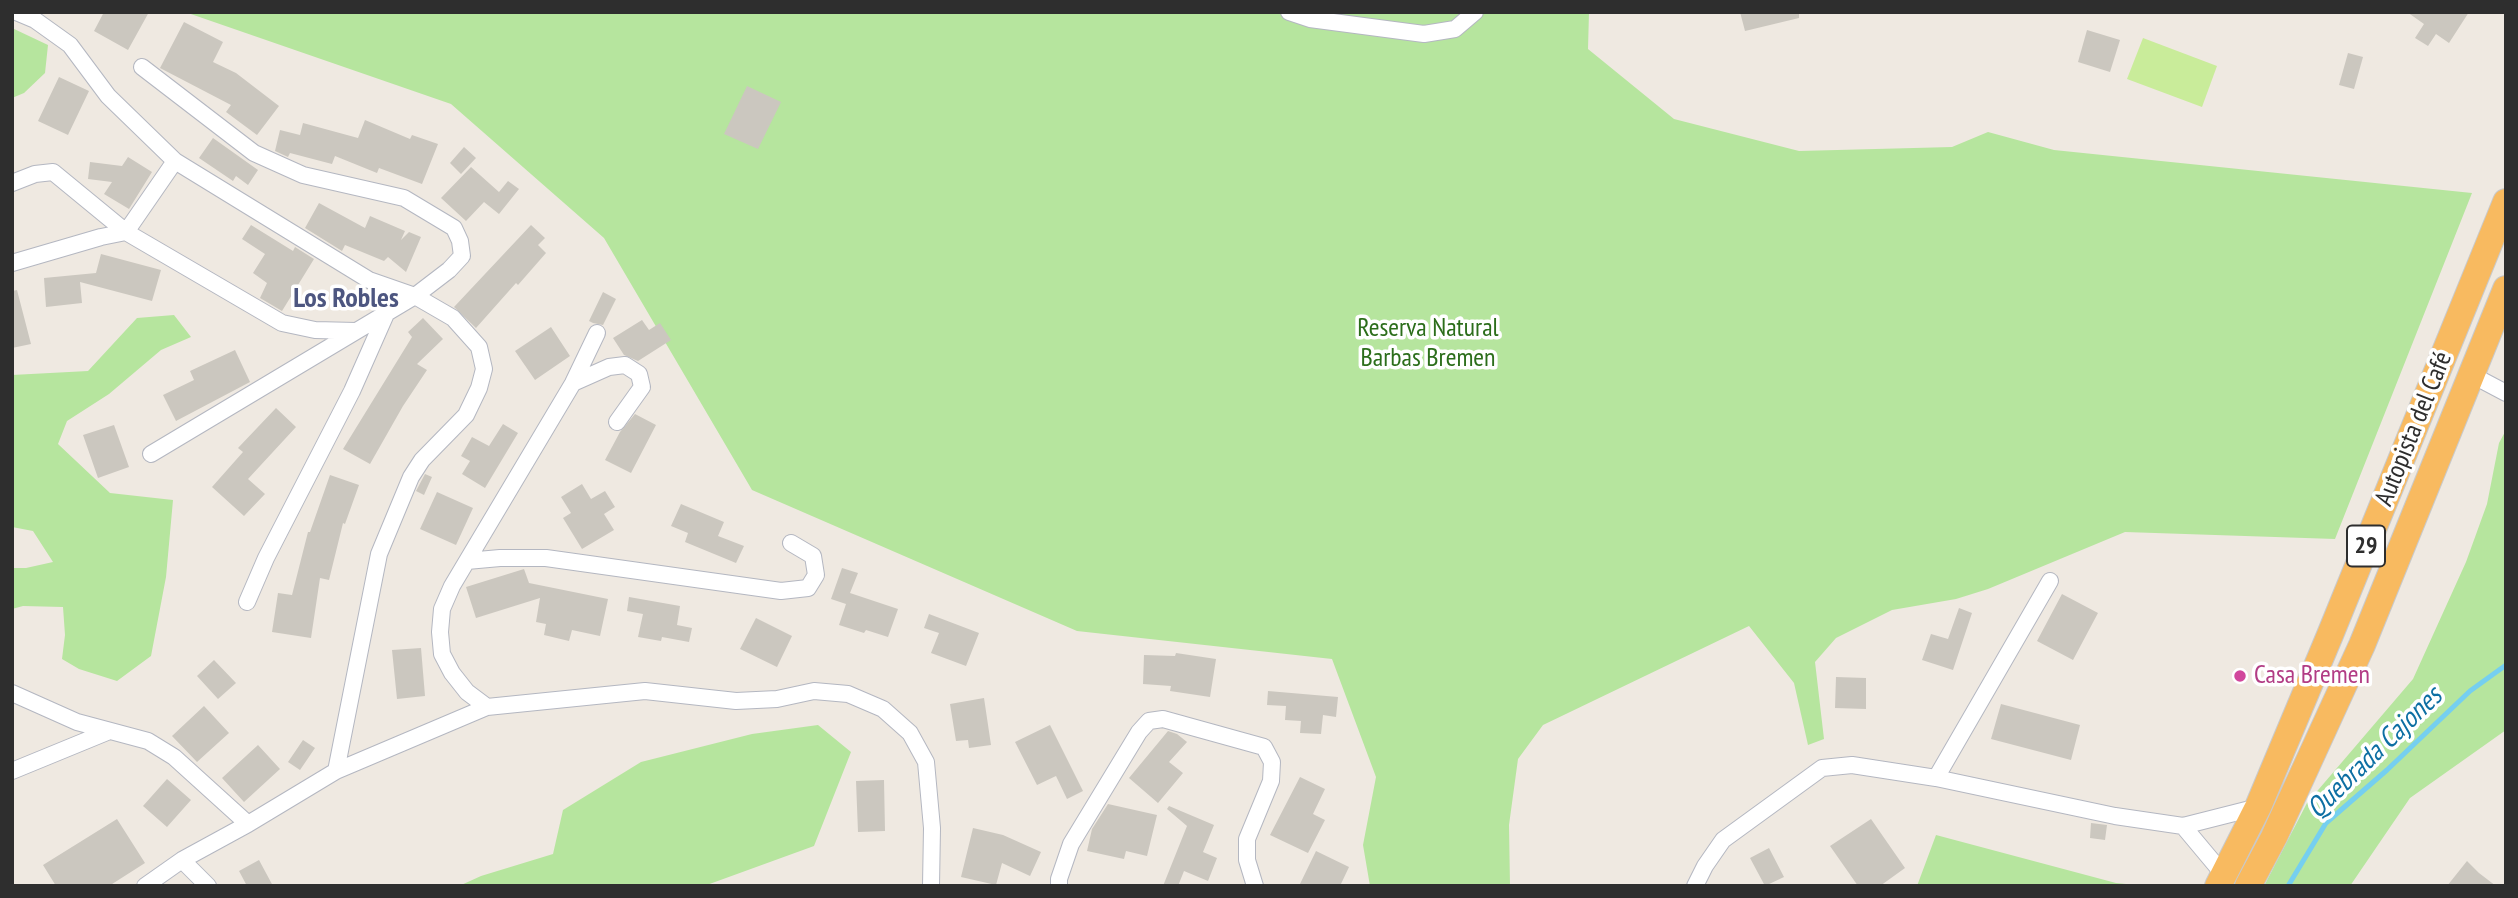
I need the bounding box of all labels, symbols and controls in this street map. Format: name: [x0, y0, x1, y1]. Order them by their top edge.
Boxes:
district label: Los Robles: [293, 282, 399, 316]
park label: Reserva Natural Barbas Bremen: [1357, 313, 1499, 374]
street label: Autopista del Café: [2369, 347, 2459, 511]
road number: 29: [2347, 526, 2385, 566]
place label: Casa Bremen: [2254, 660, 2370, 692]
marker: Casa Bremen: [2232, 668, 2248, 684]
water label: Quebrada Cajones: [2301, 680, 2449, 826]

